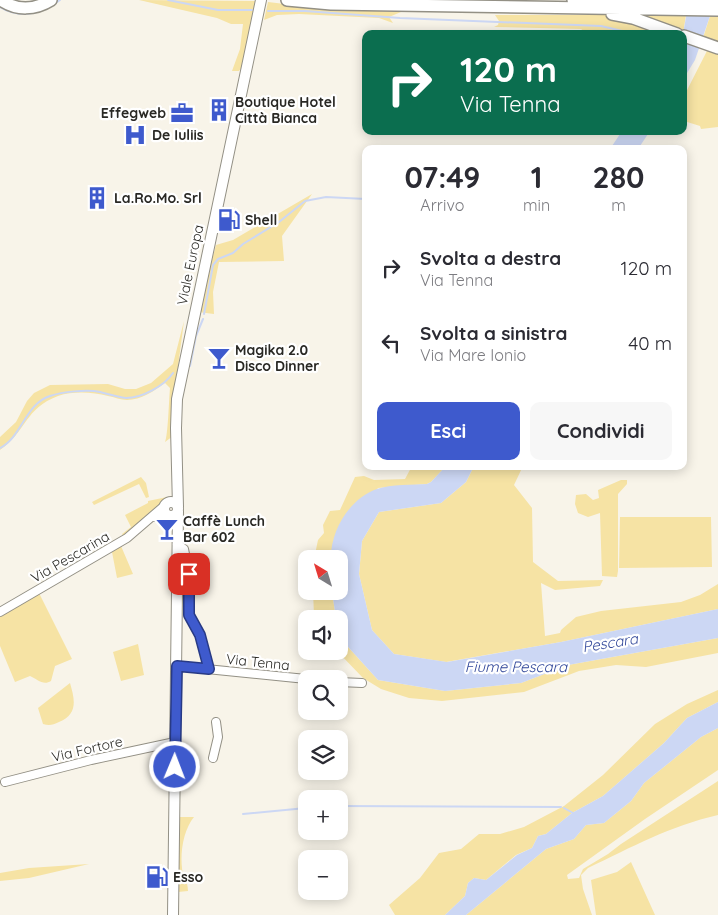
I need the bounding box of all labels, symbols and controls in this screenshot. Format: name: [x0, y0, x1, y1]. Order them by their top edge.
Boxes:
text: 120 m: [460, 47, 557, 91]
icon: right: [377, 50, 442, 115]
text: Via Tenna: [460, 90, 561, 118]
place label: Boutique Hotel Città Bianca: [235, 93, 336, 127]
building icon: Boutique Hotel Città Bianca: [206, 97, 232, 123]
office icon: Effegweb: [169, 100, 195, 126]
place label: Effegweb: [101, 104, 166, 122]
hospital icon: De Iuliis: [122, 122, 148, 148]
place label: De Iuliis: [152, 126, 204, 144]
text: 07:49: [404, 158, 480, 196]
text: 1: [531, 158, 542, 196]
text: 280: [593, 158, 645, 196]
building icon: La.Ro.Mo. Srl: [84, 185, 110, 211]
place label: La.Ro.Mo. Srl: [114, 189, 202, 207]
text: Arrivo: [420, 195, 465, 215]
text: min: [523, 195, 550, 215]
text: m: [611, 195, 626, 215]
fuel station icon: Shell: [216, 207, 242, 233]
place label: Shell: [245, 211, 277, 229]
street label: Viale Europa: [173, 223, 207, 307]
text: Svolta a destra: [420, 246, 561, 270]
icon: right: [377, 254, 405, 282]
text: 120 m: [621, 256, 672, 280]
text: Via Tenna: [420, 270, 493, 290]
text: Svolta a sinistra: [420, 321, 567, 345]
icon: left: [377, 329, 405, 357]
text: 40 m: [628, 331, 672, 355]
place label: Magika 2.0 Disco Dinner: [235, 341, 319, 375]
bar icon: Magika 2.0 Disco Dinner: [206, 345, 232, 371]
text: Via Mare Ionio: [420, 345, 526, 365]
button: Esci: [377, 402, 520, 460]
button: Condividi: [530, 402, 672, 460]
place label: Caffè Lunch Bar 602: [183, 512, 265, 546]
bar icon: Caffè Lunch Bar 602: [154, 516, 180, 542]
street label: Via Pescarina: [27, 527, 113, 587]
north arrow: [298, 550, 348, 600]
map controls: [298, 550, 348, 900]
pin: [168, 553, 210, 595]
icon: arrive: [175, 560, 203, 588]
button: sound: [298, 610, 348, 660]
water label: Pescara: [581, 629, 640, 656]
street label: Via Tenna: [225, 650, 291, 674]
water label: Fiume Pescara: [465, 657, 568, 676]
button: search: [298, 670, 348, 720]
button: layers: [298, 730, 348, 780]
street label: Via Fortore: [50, 732, 124, 766]
position arrow: [148, 740, 200, 792]
button: +: [298, 790, 348, 840]
button: −: [298, 850, 348, 900]
fuel station icon: Esso: [144, 864, 170, 890]
place label: Esso: [173, 868, 204, 886]

